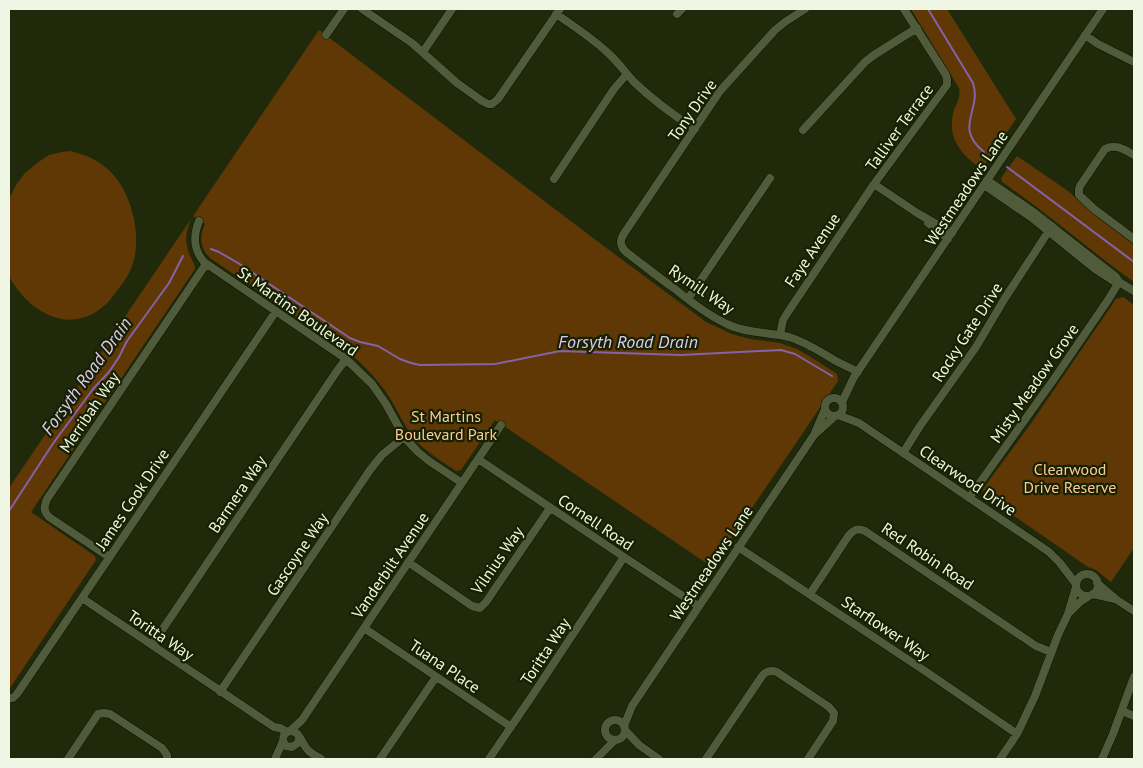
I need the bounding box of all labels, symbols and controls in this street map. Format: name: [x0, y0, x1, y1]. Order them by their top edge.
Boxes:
street label: Tony Drive: [663, 75, 721, 145]
street label: Talliver Terrace: [861, 80, 937, 174]
street label: Westmeadows Lane: [920, 127, 1012, 249]
street label: Faye Avenue: [780, 209, 844, 291]
street label: Rymill Way: [665, 260, 739, 319]
street label: St Martins Boulevard: [234, 262, 362, 360]
street label: Rocky Gate Drive: [927, 279, 1007, 385]
water label: Forsyth Road Drain: [36, 313, 136, 439]
street label: Misty Meadow Grove: [985, 320, 1083, 446]
water label: Forsyth Road Drain: [558, 330, 698, 353]
street label: Merribah Way: [55, 367, 124, 456]
park label: St Martins Boulevard Park: [395, 406, 498, 444]
street label: Clearwood Drive: [916, 440, 1020, 520]
street label: James Cook Drive: [90, 445, 173, 554]
street label: Barmera Way: [204, 451, 271, 537]
park label: Clearwood Drive Reserve: [1024, 459, 1116, 497]
street label: Cornell Road: [554, 489, 638, 555]
street label: Westmeadows Lane: [665, 502, 757, 624]
street label: Gascoyne Way: [262, 508, 332, 599]
street label: Vanderbilt Avenue: [347, 508, 433, 623]
street label: Red Robin Road: [878, 518, 978, 594]
street label: Vilnius Way: [466, 522, 528, 599]
street label: Starflower Way: [838, 591, 934, 665]
street label: Toritta Way: [124, 605, 198, 665]
street label: Toritta Way: [516, 613, 574, 688]
street label: Tuana Place: [406, 635, 484, 697]

